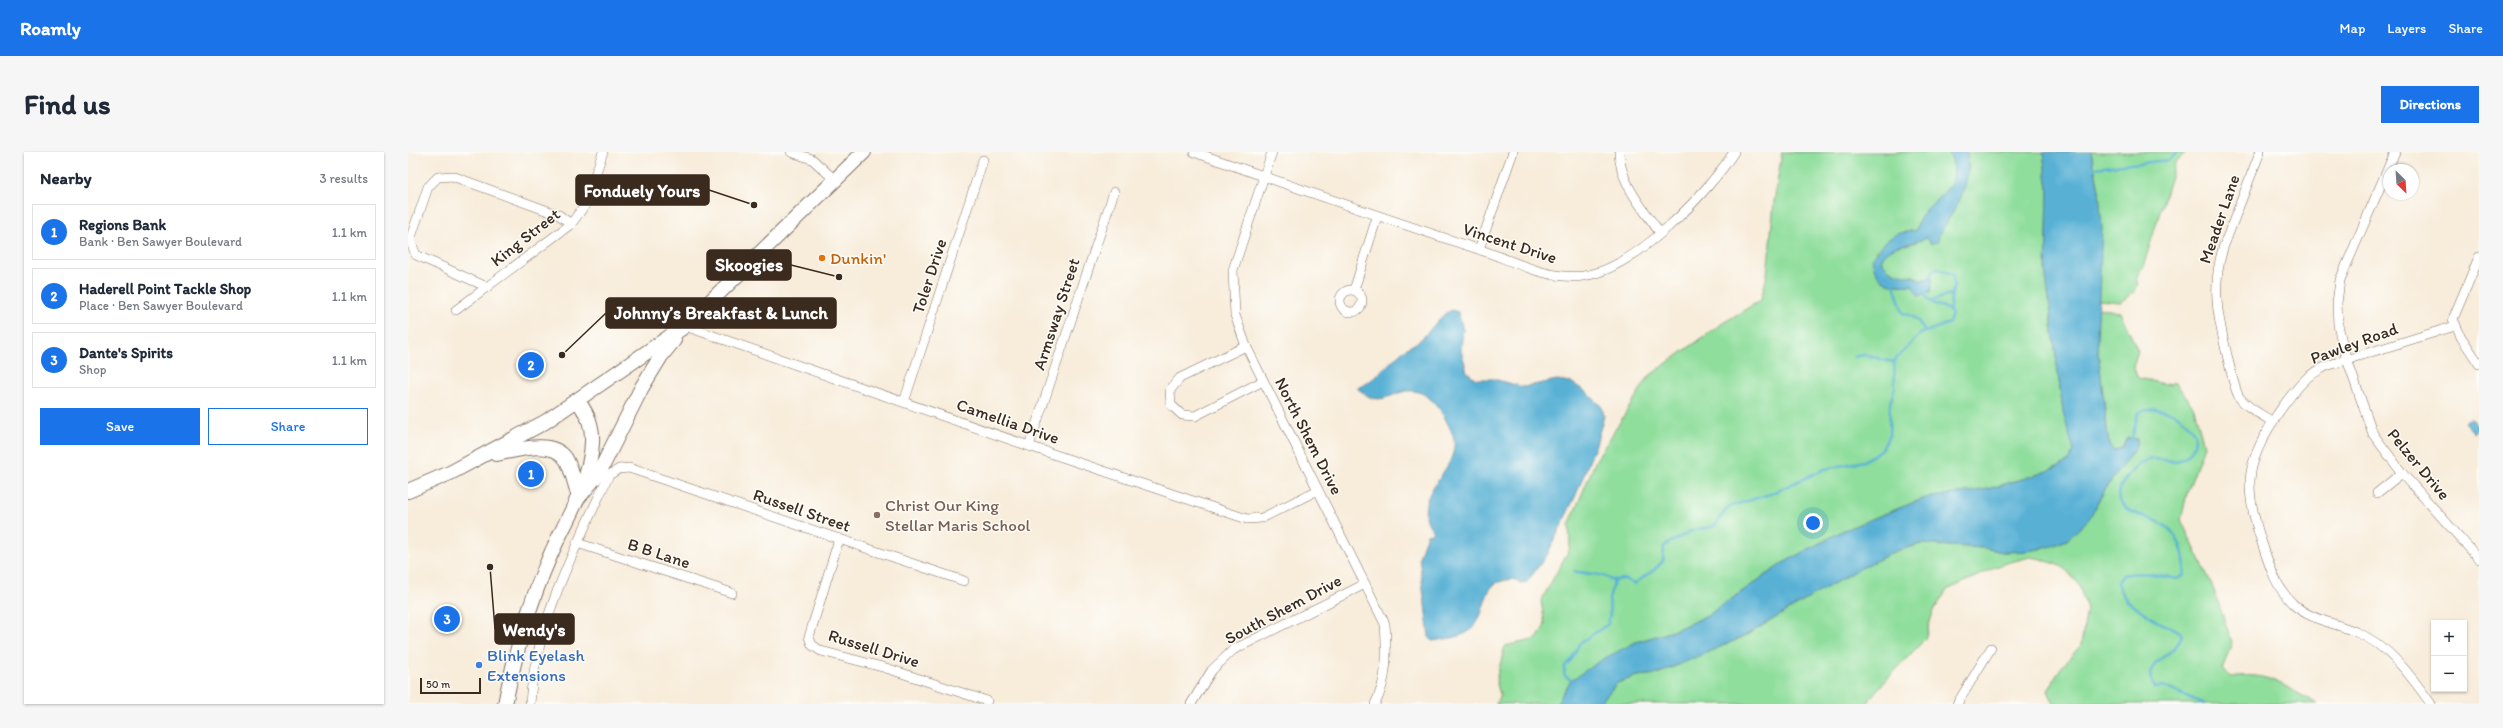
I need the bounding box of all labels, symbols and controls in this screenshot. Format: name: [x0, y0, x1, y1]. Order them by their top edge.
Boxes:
text: Roamly: [20, 17, 81, 40]
text: Map: [2340, 20, 2365, 37]
text: Layers: [2387, 20, 2426, 37]
text: Share: [2448, 20, 2483, 37]
button: Directions: [2381, 86, 2479, 123]
text: Find us: [24, 87, 111, 121]
north arrow: [2383, 164, 2419, 200]
text: Nearby: [40, 168, 92, 188]
text: 3 results: [319, 171, 368, 186]
street label: Meader Lane: [2194, 172, 2244, 266]
callout: Fonduely Yours: [576, 175, 709, 205]
text: Fonduely Yours: [584, 180, 700, 202]
street label: King Street: [486, 203, 564, 270]
text: Regions Bank: [79, 216, 166, 234]
street label: Vincent Drive: [1460, 218, 1560, 268]
text: 1: [51, 225, 57, 240]
text: 1.1 km: [332, 225, 367, 240]
text: Bank · Ben Sawyer Boulevard: [79, 234, 242, 249]
street label: Toler Drive: [908, 236, 950, 316]
place label: Dunkin': [830, 248, 886, 268]
callout: Skoogies: [707, 250, 791, 280]
marker: Dunkin': [817, 253, 827, 263]
text: Skoogies: [715, 254, 783, 276]
street label: Armsway Street: [1028, 255, 1084, 372]
text: Haderell Point Tackle Shop: [79, 280, 251, 298]
text: 2: [51, 289, 57, 304]
text: 1.1 km: [332, 289, 367, 304]
text: Place · Ben Sawyer Boulevard: [79, 298, 243, 313]
callout: Johnny’s Breakfast & Lunch: [606, 298, 836, 328]
text: Johnny’s Breakfast & Lunch: [613, 302, 828, 324]
street label: Pawley Road: [2308, 318, 2401, 368]
text: Dante's Spirits: [79, 344, 173, 362]
pin: 2: [518, 350, 544, 380]
text: 3: [50, 353, 58, 368]
text: 1.1 km: [332, 353, 367, 368]
text: Shop: [79, 362, 106, 377]
street label: North Shem Drive: [1271, 374, 1347, 498]
street label: Camellia Drive: [954, 394, 1062, 448]
button: Save: [40, 408, 200, 445]
button: Share: [208, 408, 368, 445]
street label: Pelzer Drive: [2383, 424, 2455, 504]
pin: 1: [518, 459, 544, 489]
street label: Russell Street: [751, 484, 853, 536]
place label: Christ Our King Stellar Maris School: [885, 495, 1031, 535]
marker: Christ Our King Stellar Maris School: [872, 510, 882, 520]
your location: [1803, 513, 1823, 533]
street label: B B Lane: [625, 534, 693, 572]
street label: South Shem Drive: [1221, 570, 1345, 648]
pin: 3: [434, 604, 460, 634]
callout: Wendy's: [495, 614, 574, 644]
text: Wendy's: [502, 619, 566, 641]
map controls: [2431, 620, 2467, 692]
button: +: [2431, 620, 2467, 656]
street label: Russell Drive: [826, 625, 922, 671]
place label: Blink Eyelash Extensions: [487, 645, 586, 685]
button: −: [2431, 656, 2467, 692]
marker: Blink Eyelash Extensions: [474, 660, 484, 670]
scale bar: [420, 676, 481, 695]
text: 50 m: [426, 678, 450, 691]

